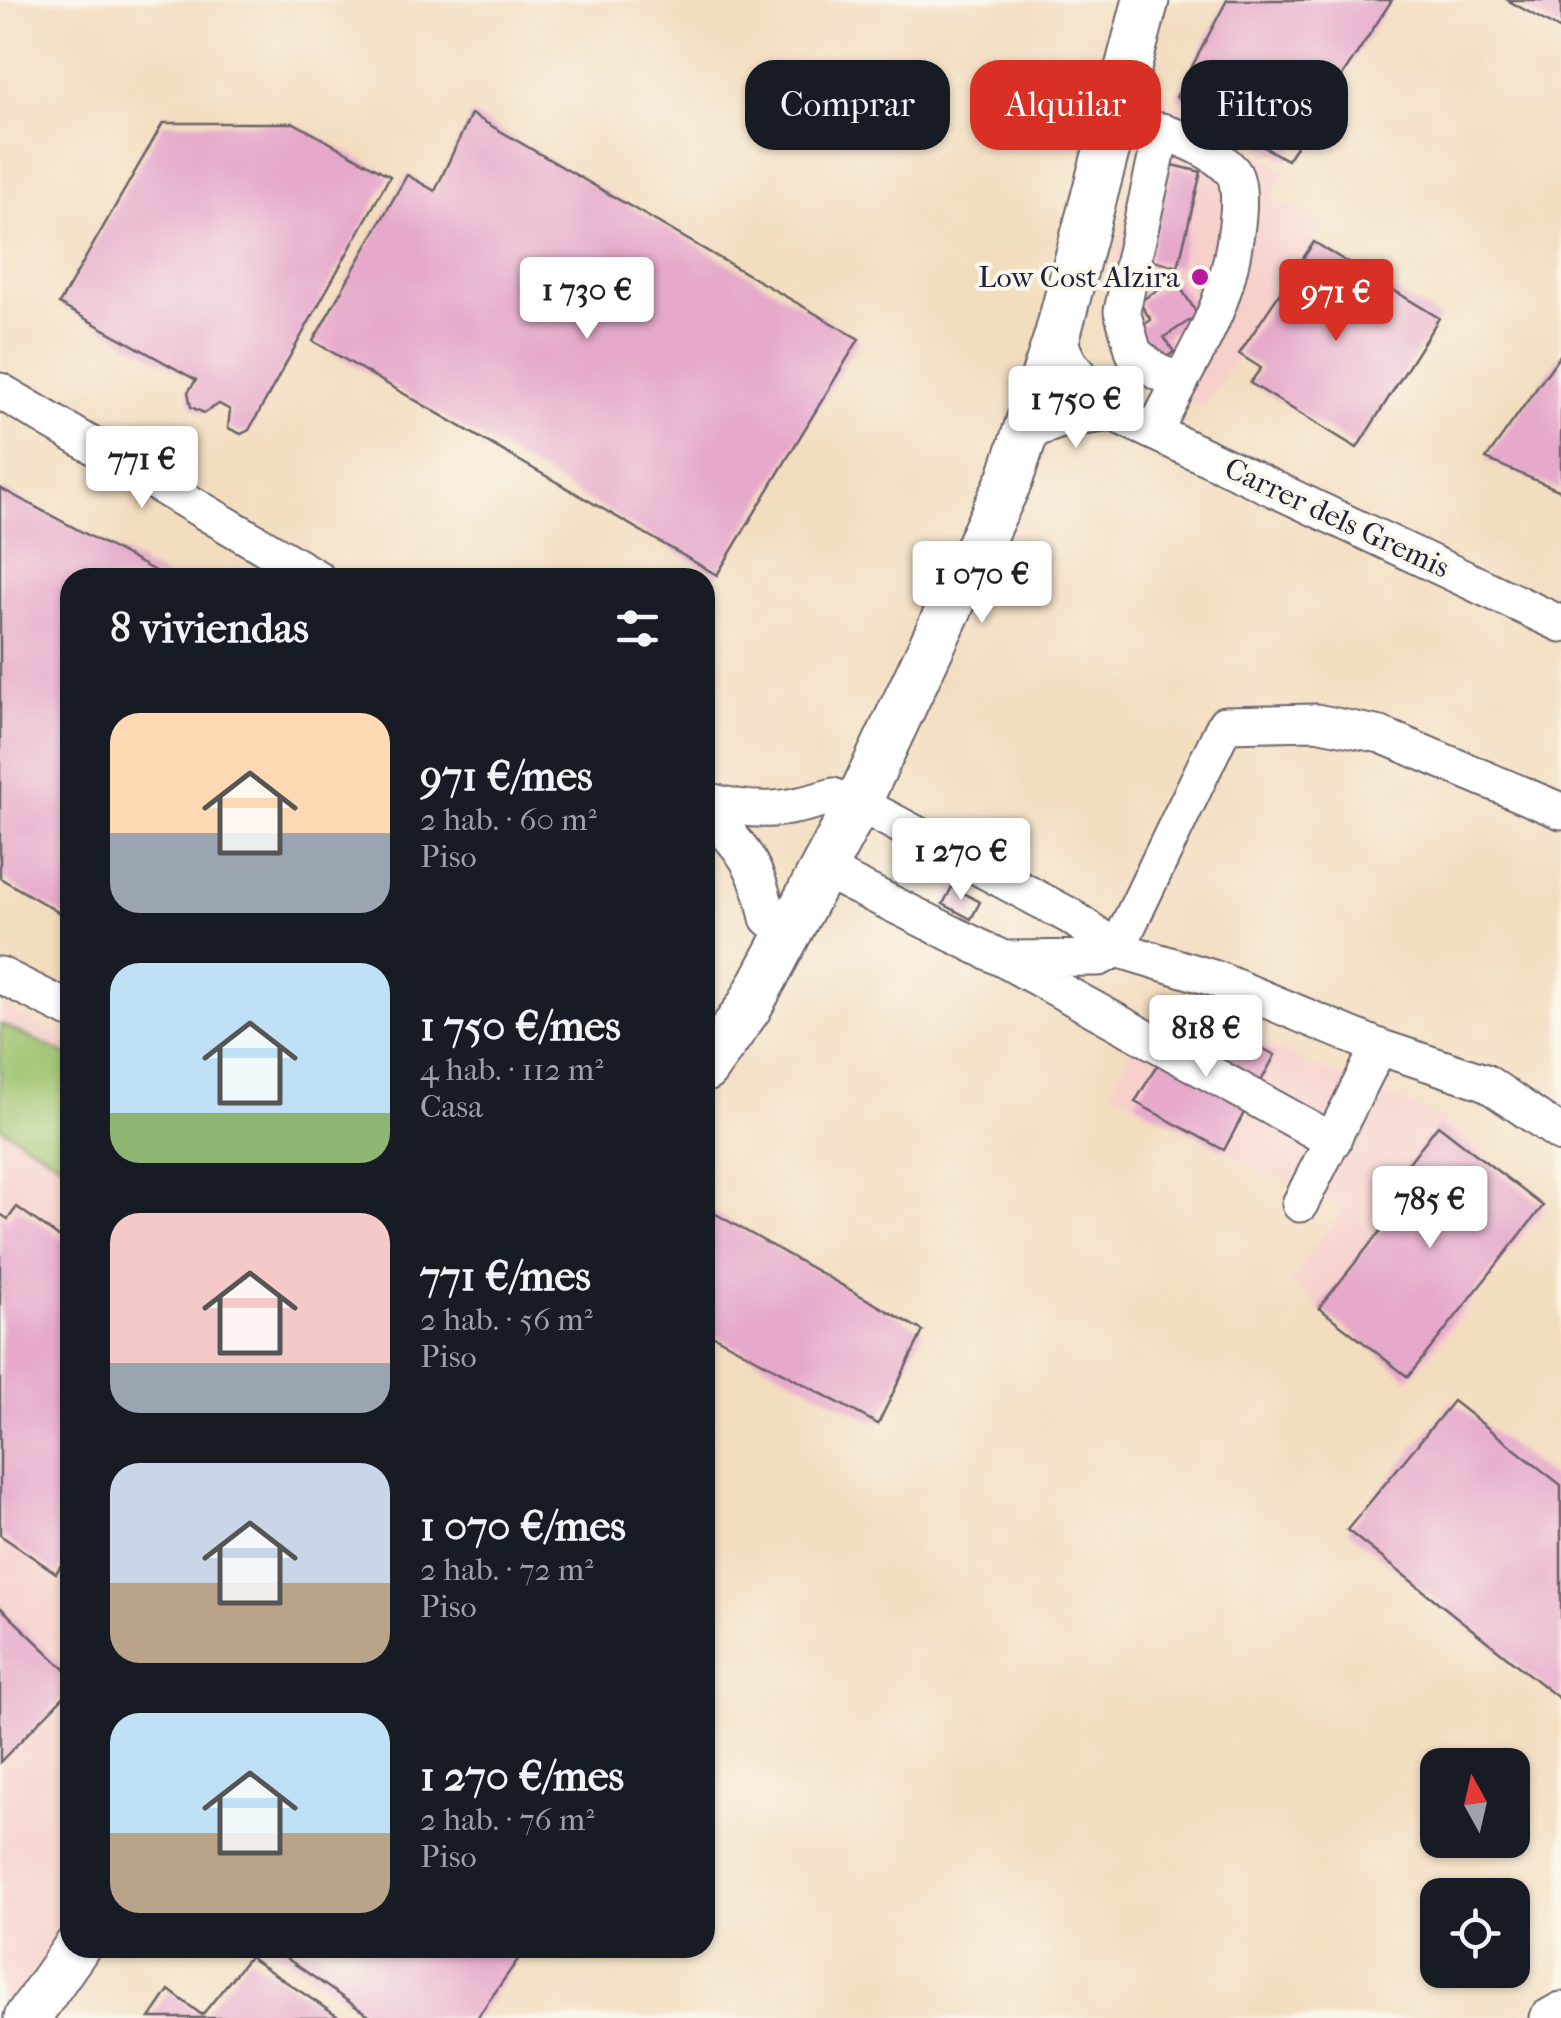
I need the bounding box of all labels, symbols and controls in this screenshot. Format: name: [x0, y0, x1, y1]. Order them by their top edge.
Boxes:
chip: Comprar: [745, 60, 950, 150]
chip: Alquilar: [970, 60, 1161, 150]
chip: Filtros: [1181, 60, 1348, 150]
pin: 1 730 €: [495, 257, 679, 342]
pin: 971 €: [1266, 259, 1406, 344]
place label: Low Cost Alzira: [978, 260, 1181, 295]
marker: Low Cost Alzira: [1189, 266, 1211, 288]
text: 1 730 €: [542, 271, 632, 308]
text: 971 €: [1301, 273, 1371, 310]
pin: 1 750 €: [984, 366, 1168, 451]
text: 1 750 €: [1031, 380, 1121, 417]
pin: 771 €: [72, 426, 212, 511]
text: 771 €: [108, 440, 176, 477]
street label: Carrer dels Gremis: [1219, 451, 1455, 585]
pin: 1 070 €: [890, 541, 1074, 626]
text: 1 070 €: [935, 555, 1029, 592]
icon: filters: [610, 601, 665, 656]
text: 8 viviendas: [110, 604, 309, 653]
text: 971 €/mes: [420, 752, 593, 801]
icon: home: [190, 753, 310, 873]
text: 2 hab. · 60 m²: [420, 801, 597, 838]
pin: 1 270 €: [869, 818, 1053, 903]
text: 1 270 €: [914, 832, 1008, 869]
text: Piso: [420, 838, 477, 875]
pin: 818 €: [1136, 995, 1276, 1080]
text: 1 750 €/mes: [420, 1002, 621, 1051]
icon: home: [190, 1003, 310, 1123]
text: 818 €: [1171, 1009, 1241, 1046]
text: 4 hab. · 112 m²: [420, 1051, 603, 1088]
text: Casa: [420, 1088, 483, 1125]
pin: 785 €: [1360, 1166, 1500, 1251]
text: 785 €: [1394, 1180, 1466, 1217]
text: 771 €/mes: [420, 1252, 591, 1301]
icon: home: [190, 1253, 310, 1373]
text: 2 hab. · 56 m²: [420, 1301, 593, 1338]
text: Piso: [420, 1338, 477, 1375]
text: 1 070 €/mes: [420, 1502, 626, 1551]
icon: home: [190, 1503, 310, 1623]
text: 2 hab. · 72 m²: [420, 1551, 593, 1588]
text: Piso: [420, 1588, 477, 1625]
north arrow: [1420, 1748, 1530, 1858]
map controls: [1420, 1748, 1530, 1988]
text: 1 270 €/mes: [420, 1752, 624, 1801]
icon: home: [190, 1753, 310, 1873]
text: 2 hab. · 76 m²: [420, 1801, 594, 1838]
text: Piso: [420, 1838, 477, 1875]
button: locate: [1420, 1878, 1530, 1988]

